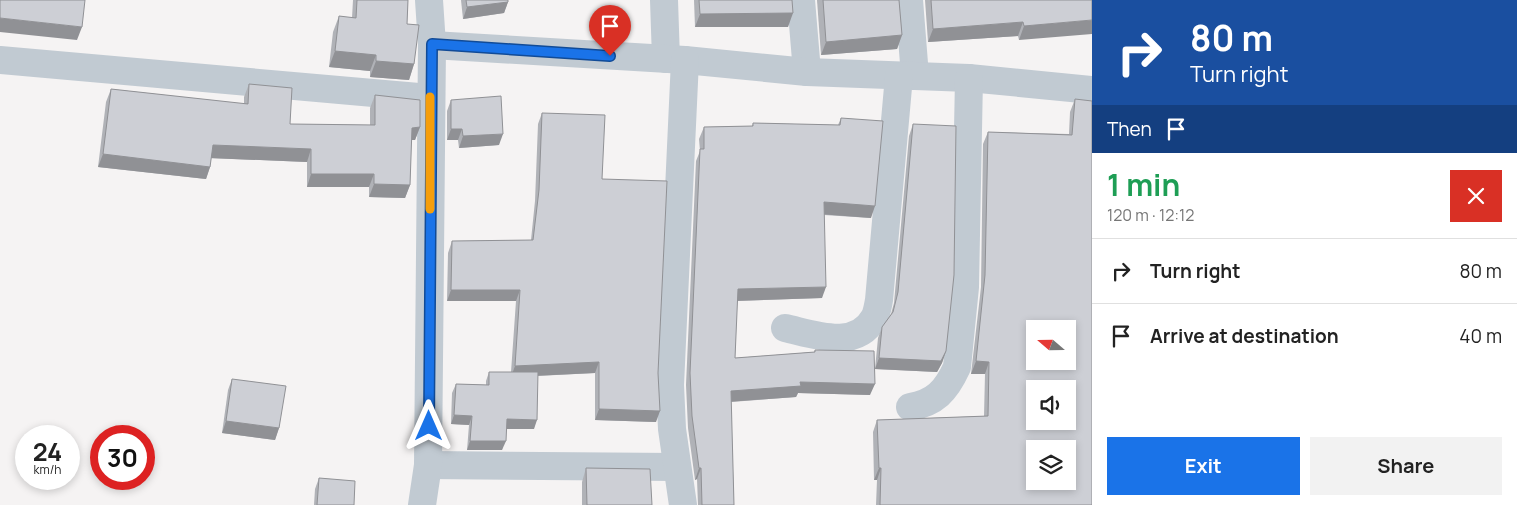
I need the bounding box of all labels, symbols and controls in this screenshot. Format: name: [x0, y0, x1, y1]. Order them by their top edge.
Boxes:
pin: [589, 5, 631, 56]
icon: arrive: [596, 12, 624, 40]
text: 80 m: [1190, 14, 1273, 62]
icon: right: [1107, 20, 1172, 85]
text: Turn right: [1190, 59, 1288, 89]
icon: arrive: [1162, 115, 1190, 143]
text: Then: [1107, 116, 1152, 142]
text: 1 min: [1107, 164, 1180, 205]
button: close: [1450, 170, 1502, 222]
text: 120 m · 12:12: [1107, 204, 1194, 226]
icon: right: [1107, 257, 1135, 285]
text: Turn right: [1150, 258, 1240, 284]
text: 80 m: [1459, 258, 1502, 284]
north arrow: [1026, 320, 1076, 370]
map controls: [1026, 320, 1076, 490]
icon: arrive: [1107, 322, 1135, 350]
text: Arrive at destination: [1150, 323, 1339, 349]
text: 40 m: [1459, 323, 1502, 349]
button: sound: [1026, 380, 1076, 430]
position arrow: [402, 399, 454, 451]
speed limit sign: 30: [90, 425, 155, 490]
text: 24: [33, 434, 62, 469]
button: Exit: [1107, 437, 1300, 495]
button: Share: [1310, 437, 1502, 495]
button: layers: [1026, 440, 1076, 490]
text: km/h: [34, 461, 61, 478]

